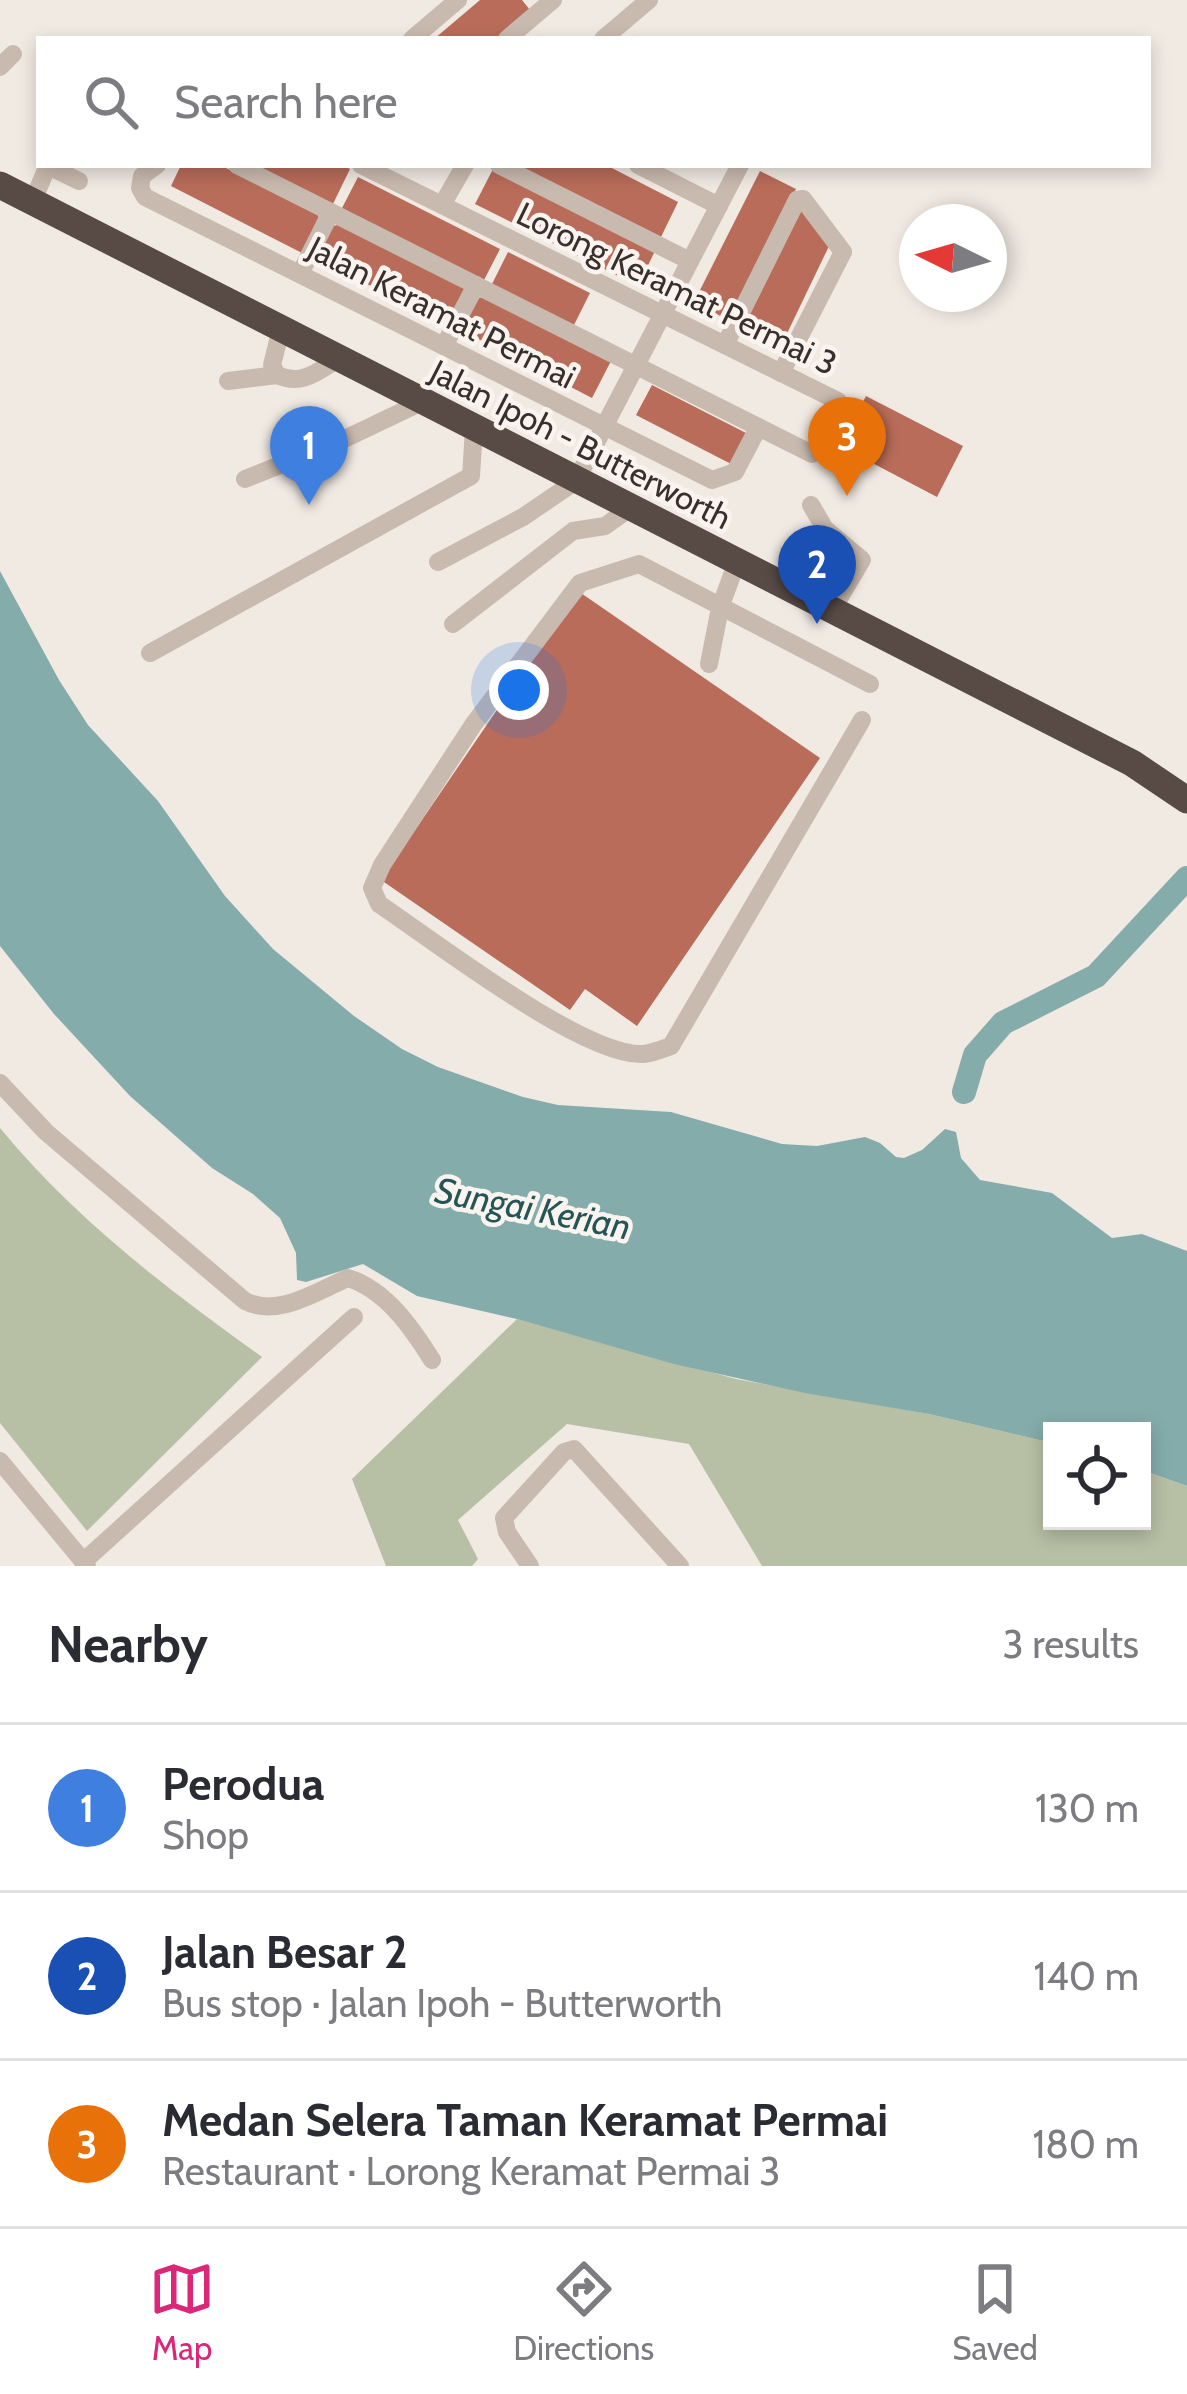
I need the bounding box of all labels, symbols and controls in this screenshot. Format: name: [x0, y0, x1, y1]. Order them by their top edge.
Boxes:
search box: [36, 36, 1151, 168]
icon: search: [78, 69, 144, 135]
text: Search here: [174, 75, 398, 129]
street label: Lorong Keramat Permai 3: [510, 193, 844, 383]
north arrow: [899, 204, 1007, 312]
street label: Jalan Keramat Permai: [301, 227, 582, 397]
street label: Jalan Ipoh - Butterworth: [423, 350, 738, 537]
pin: 3: [808, 397, 886, 496]
pin: 1: [270, 406, 348, 505]
pin: 2: [778, 525, 856, 624]
your location: [489, 660, 549, 720]
water label: Sungai Kerian: [431, 1167, 635, 1249]
map controls: [1043, 1422, 1151, 1530]
button: locate: [1043, 1422, 1151, 1530]
text: Nearby: [48, 1613, 208, 1675]
text: 3 results: [1002, 1620, 1139, 1668]
text: Perodua: [162, 1757, 325, 1811]
text: 1: [80, 1784, 94, 1832]
text: 130 m: [1035, 1784, 1139, 1832]
text: Shop: [162, 1811, 249, 1859]
text: Jalan Besar 2: [162, 1925, 407, 1979]
text: 2: [77, 1952, 97, 2000]
text: 140 m: [1034, 1952, 1139, 2000]
text: Bus stop · Jalan Ipoh - Butterworth: [162, 1979, 722, 2027]
text: Medan Selera Taman Keramat Permai: [162, 2093, 888, 2147]
text: 3: [76, 2120, 98, 2168]
text: 180 m: [1032, 2120, 1139, 2168]
text: Restaurant · Lorong Keramat Permai 3: [162, 2147, 780, 2195]
tab: Map: [149, 2256, 215, 2368]
tab: Directions: [513, 2256, 654, 2368]
tab: Saved: [952, 2256, 1038, 2368]

